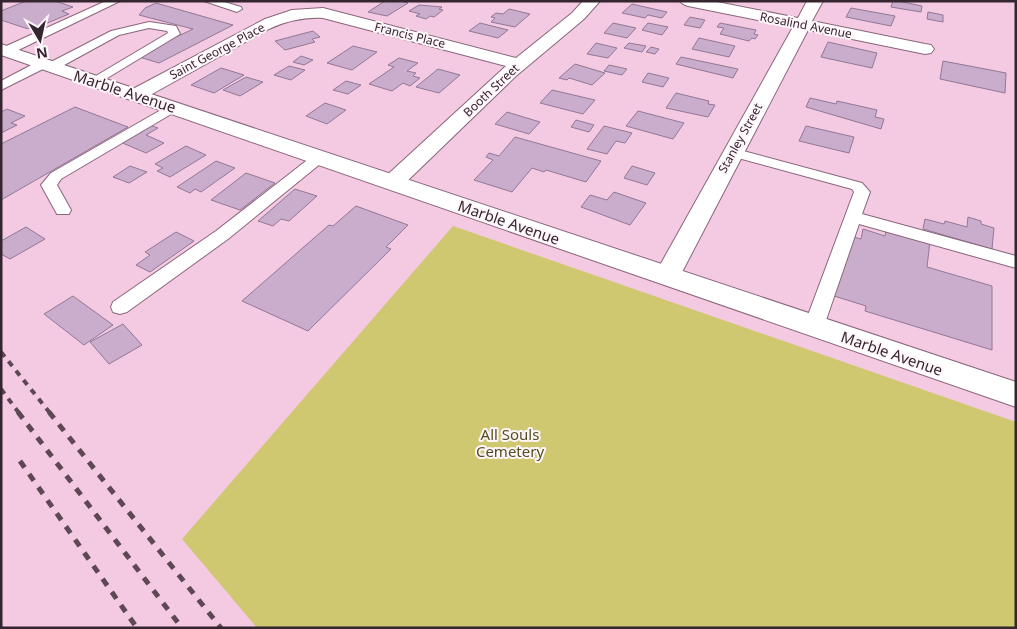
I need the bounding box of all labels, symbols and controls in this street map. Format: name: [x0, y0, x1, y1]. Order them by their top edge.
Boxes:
street label: Rosalind Avenue: [759, 8, 854, 42]
north arrow: [15, 15, 65, 65]
street label: Francis Place: [373, 18, 447, 52]
street label: Saint George Place: [166, 19, 268, 83]
text: N: [35, 43, 49, 64]
street label: Booth Street: [459, 59, 523, 120]
street label: Marble Avenue: [71, 65, 179, 117]
street label: Stanley Street: [714, 99, 767, 176]
street label: Marble Avenue: [455, 195, 563, 249]
street label: Marble Avenue: [838, 326, 946, 380]
park label: All Souls Cemetery: [476, 424, 544, 461]

